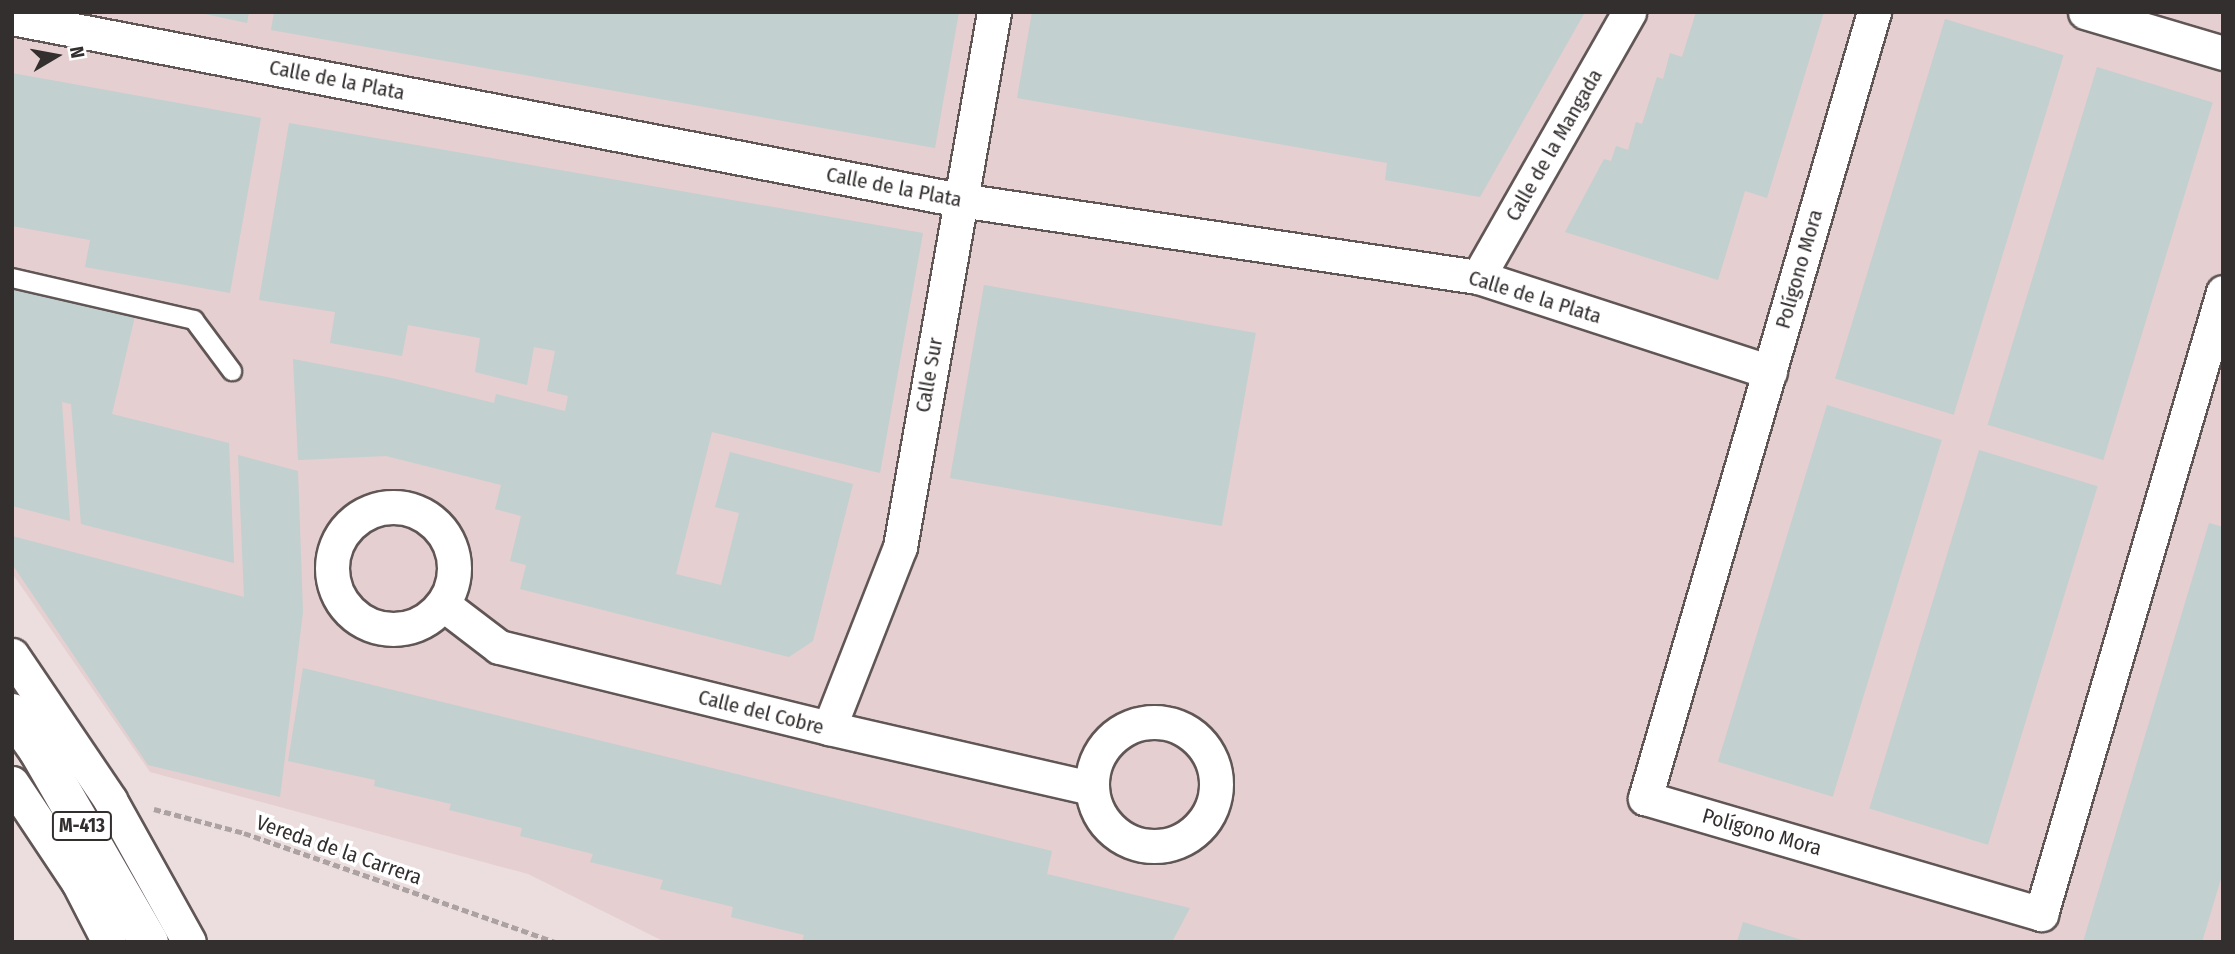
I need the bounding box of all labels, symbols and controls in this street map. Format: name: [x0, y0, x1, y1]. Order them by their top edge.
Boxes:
north arrow: [21, 21, 91, 91]
text: N: [65, 45, 89, 60]
street label: Calle de la Plata: [267, 55, 407, 105]
street label: Calle de la Mangada: [1500, 64, 1608, 226]
street label: Calle de la Plata: [824, 162, 964, 212]
street label: Polígono Mora: [1770, 207, 1828, 331]
street label: Calle de la Plata: [1466, 265, 1604, 329]
street label: Calle Sur: [910, 336, 948, 414]
street label: Calle del Cobre: [696, 684, 826, 740]
street label: Polígono Mora: [1700, 803, 1824, 861]
road number: M-413: [50, 810, 114, 842]
street label: Vereda de la Carrera: [253, 810, 425, 890]

